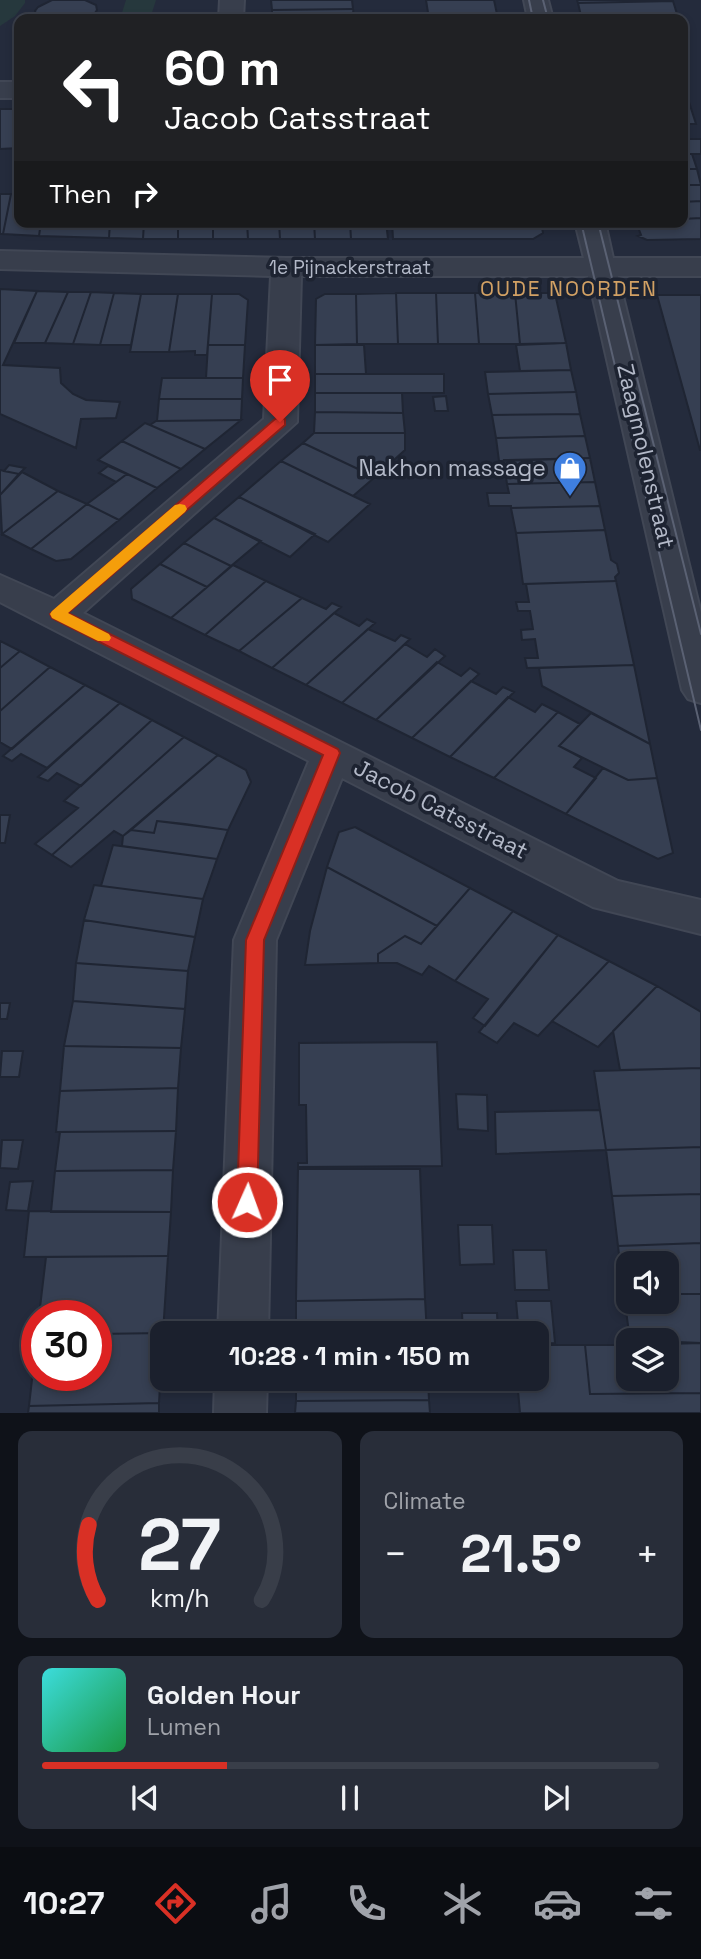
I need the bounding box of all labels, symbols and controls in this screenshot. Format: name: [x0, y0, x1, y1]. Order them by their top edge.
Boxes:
text: 60 m: [164, 37, 280, 99]
icon: left: [49, 42, 140, 133]
text: Jacob Catsstraat: [164, 98, 431, 138]
icon: right: [126, 175, 164, 213]
text: Then: [49, 177, 112, 211]
street label: 1e Pijnackerstraat: [269, 255, 431, 280]
district label: OUDE NOORDEN: [480, 275, 658, 302]
pin: [250, 350, 310, 422]
icon: arrive: [261, 361, 299, 399]
street label: Zaagmolenstraat: [610, 361, 682, 551]
shop icon: Nakhon massage: [551, 449, 589, 498]
place label: Nakhon massage: [358, 453, 546, 483]
street label: Jacob Catsstraat: [349, 752, 533, 866]
position arrow: [210, 1165, 284, 1239]
map controls: [616, 1251, 679, 1391]
button: sound: [616, 1251, 679, 1314]
speed limit sign: 30: [21, 1300, 112, 1391]
button: layers: [616, 1328, 679, 1391]
text: 10:28 · 1 min · 150 m: [229, 1339, 470, 1373]
text: Climate: [384, 1486, 466, 1516]
text: 27: [138, 1499, 221, 1592]
text: 21.5°: [460, 1521, 582, 1587]
text: −: [384, 1530, 407, 1578]
text: +: [635, 1530, 659, 1578]
text: km/h: [150, 1582, 210, 1614]
text: Golden Hour: [147, 1678, 301, 1712]
text: Lumen: [147, 1712, 221, 1742]
icon: previous: [126, 1779, 164, 1817]
icon: pause: [331, 1779, 369, 1817]
icon: next: [537, 1779, 575, 1817]
icon: directions: [151, 1879, 200, 1928]
icon: music: [247, 1879, 296, 1928]
icon: phone: [342, 1879, 391, 1928]
icon: climate: [438, 1879, 487, 1928]
icon: car: [533, 1879, 582, 1928]
icon: filters: [629, 1879, 678, 1928]
text: 10:27: [23, 1883, 104, 1923]

